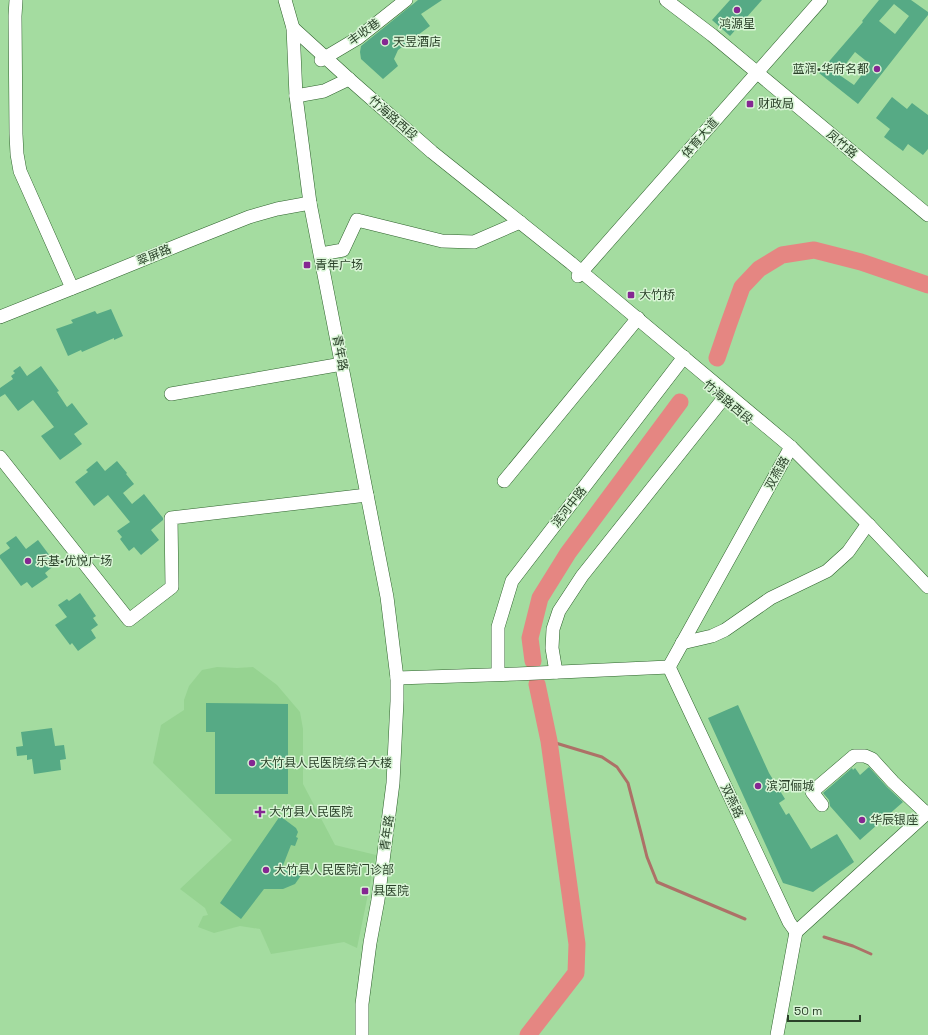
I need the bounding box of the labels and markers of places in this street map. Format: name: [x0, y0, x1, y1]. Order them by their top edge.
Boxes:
marker: 鸿源星: [732, 5, 742, 15]
place label: 鸿源星: [719, 16, 755, 32]
place label: 天昱酒店: [393, 34, 441, 50]
marker: 天昱酒店: [380, 37, 390, 47]
place label: 蓝润•华府名都: [793, 61, 869, 77]
marker: 蓝润•华府名都: [872, 64, 882, 74]
place label: 财政局: [758, 96, 794, 112]
marker: 财政局: [745, 99, 755, 109]
place label: 青年广场: [315, 257, 363, 273]
marker: 青年广场: [302, 260, 312, 270]
place label: 大竹桥: [639, 287, 675, 303]
marker: 大竹桥: [626, 290, 636, 300]
place label: 乐基•优悦广场: [36, 553, 112, 569]
marker: 乐基•优悦广场: [23, 556, 33, 566]
place label: 大竹县人民医院综合大楼: [260, 755, 392, 771]
marker: 大竹县人民医院综合大楼: [247, 758, 257, 768]
place label: 滨河俪城: [766, 778, 814, 794]
marker: 滨河俪城: [753, 781, 763, 791]
place label: 大竹县人民医院: [269, 804, 353, 820]
marker: 大竹县人民医院: [254, 806, 266, 818]
place label: 华辰银座: [870, 812, 918, 828]
marker: 华辰银座: [857, 815, 867, 825]
place label: 大竹县人民医院门诊部: [274, 862, 394, 878]
marker: 大竹县人民医院门诊部: [261, 865, 271, 875]
place label: 县医院: [373, 883, 409, 899]
marker: 县医院: [360, 886, 370, 896]

